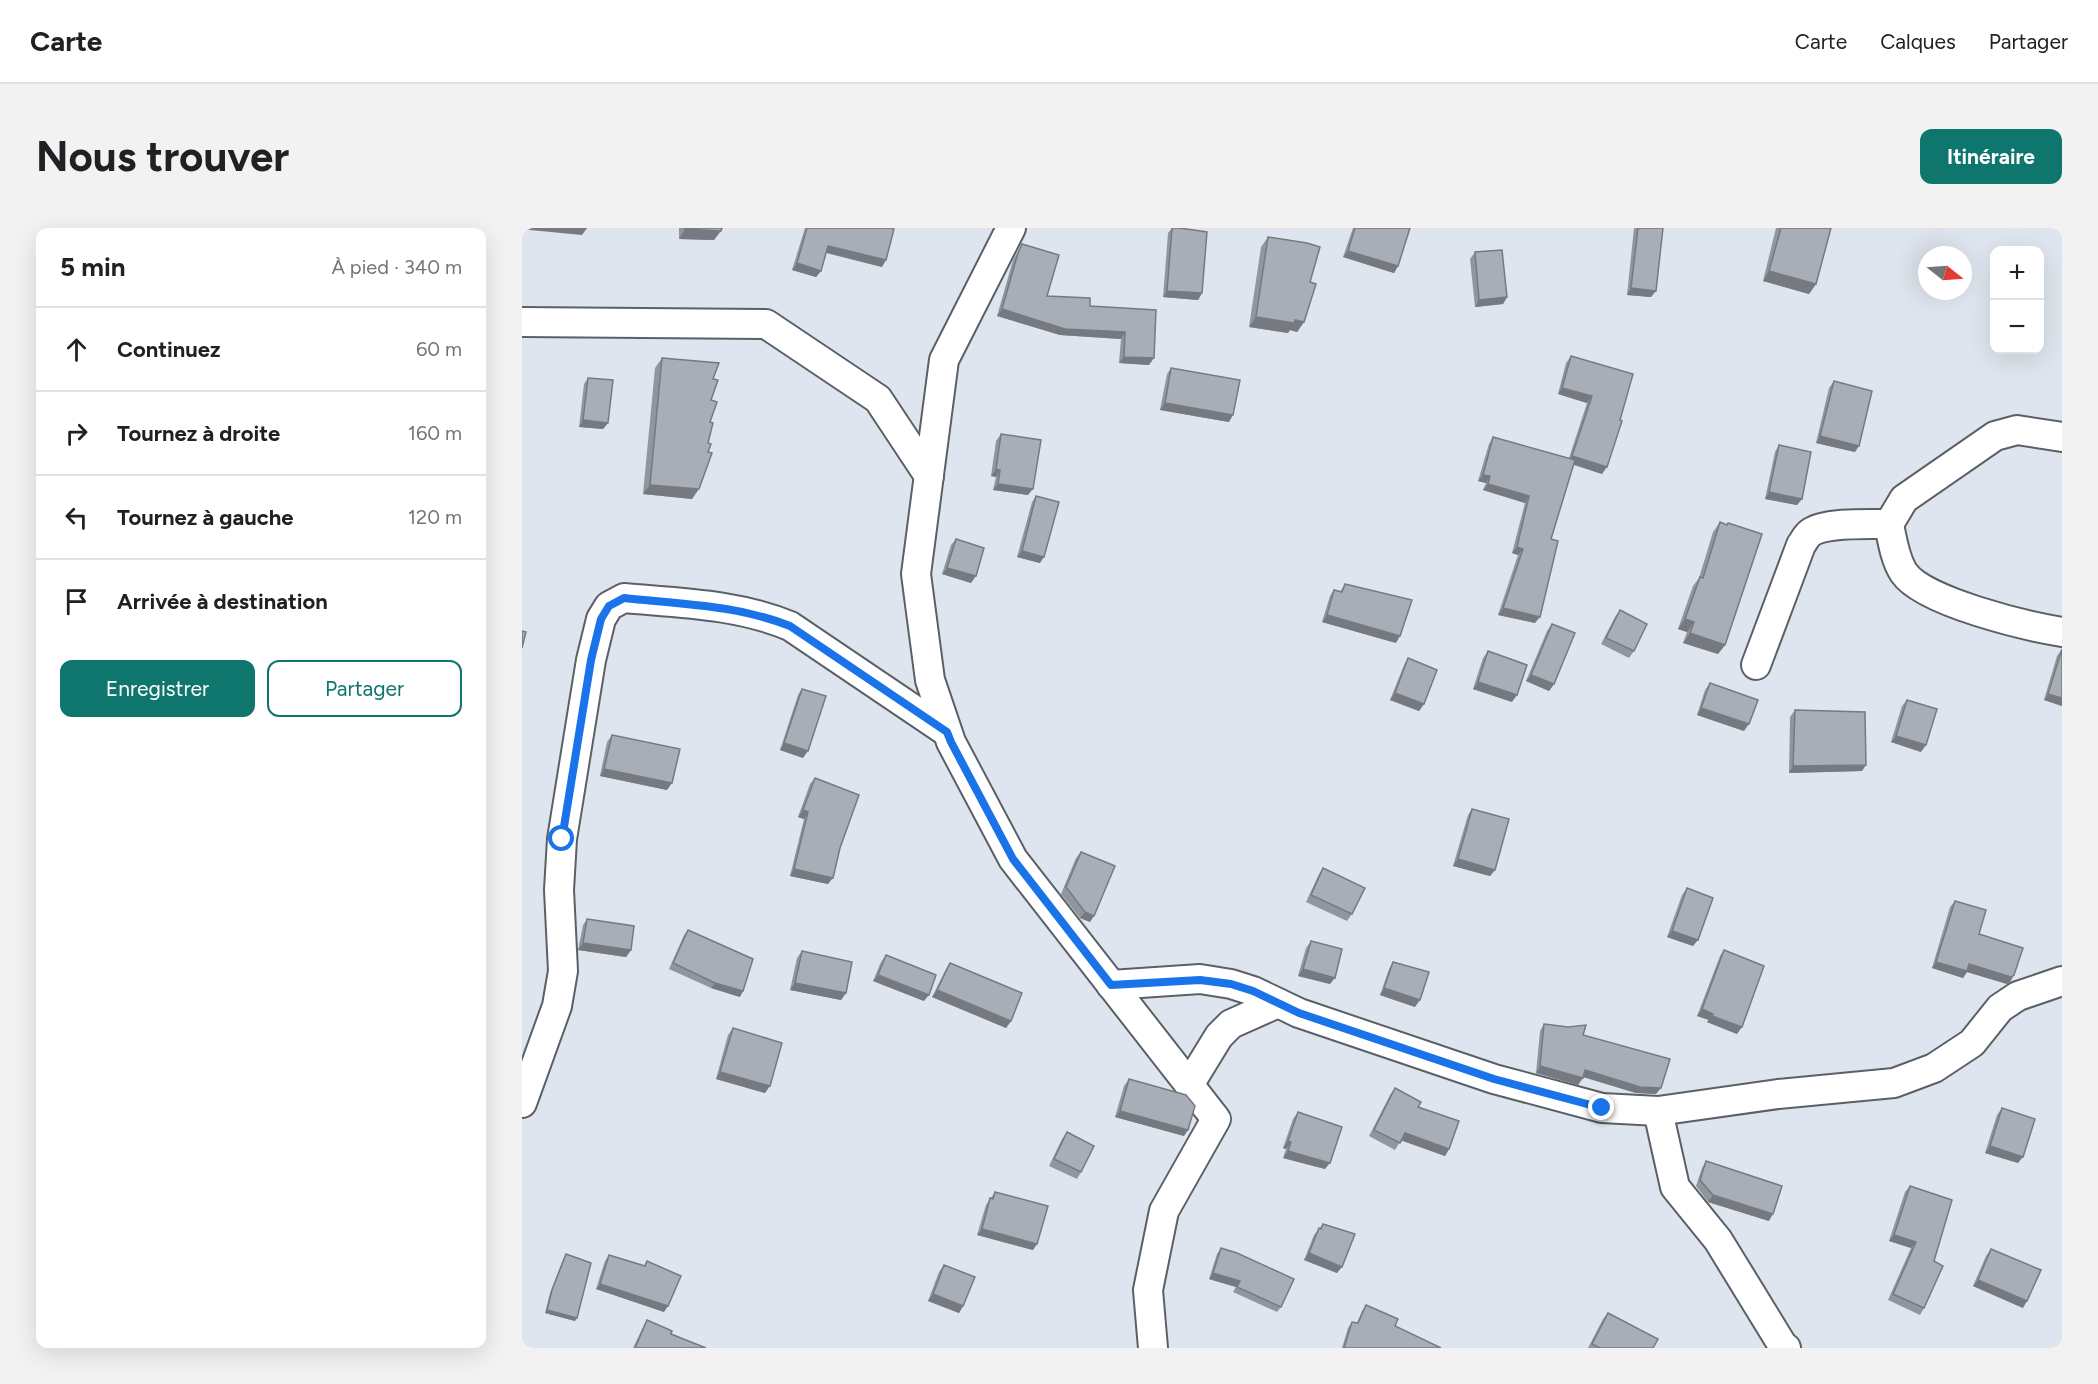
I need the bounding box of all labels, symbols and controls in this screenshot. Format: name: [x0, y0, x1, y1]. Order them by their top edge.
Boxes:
text: Carte: [30, 24, 102, 58]
text: Carte: [1795, 29, 1847, 54]
text: Calques: [1880, 29, 1956, 54]
text: Partager: [1989, 29, 2068, 54]
button: Itinéraire: [1920, 129, 2062, 184]
text: Nous trouver: [36, 131, 289, 182]
north arrow: [1918, 246, 1972, 300]
map controls: [1990, 246, 2044, 354]
button: +: [1990, 246, 2044, 300]
text: 5 min: [60, 251, 126, 283]
text: À pied · 340 m: [331, 255, 462, 279]
button: −: [1990, 300, 2044, 354]
icon: ahead: [60, 333, 93, 366]
text: Continuez: [117, 336, 221, 363]
text: 60 m: [416, 337, 462, 361]
icon: right: [60, 417, 93, 450]
text: Tournez à droite: [117, 420, 280, 447]
text: 160 m: [408, 421, 462, 445]
icon: left: [60, 501, 93, 534]
text: Tournez à gauche: [117, 504, 293, 531]
text: 120 m: [408, 505, 462, 529]
icon: arrive: [60, 585, 93, 618]
text: Arrivée à destination: [117, 588, 328, 615]
button: Enregistrer: [60, 660, 255, 717]
button: Partager: [267, 660, 462, 717]
route start: [548, 825, 574, 851]
route end: [1588, 1094, 1614, 1120]

